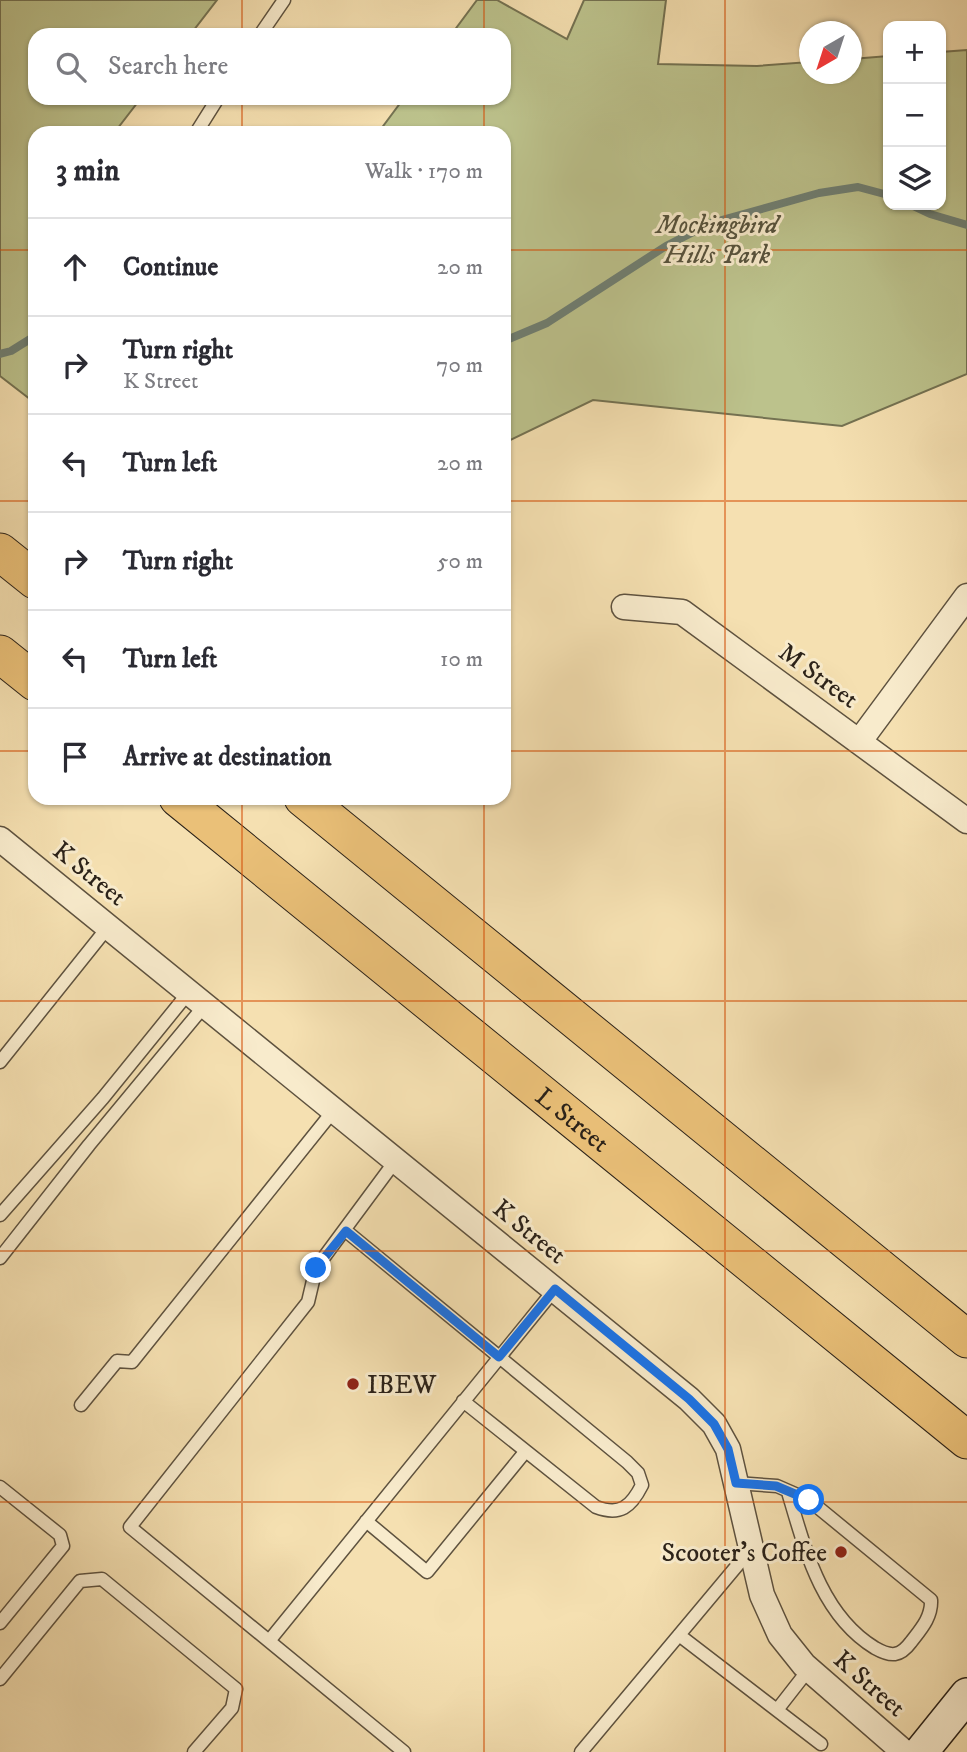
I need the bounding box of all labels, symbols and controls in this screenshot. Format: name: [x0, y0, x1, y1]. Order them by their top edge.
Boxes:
north arrow: [799, 21, 862, 84]
map controls: [883, 21, 946, 210]
button: +: [883, 21, 946, 84]
search box: [28, 28, 511, 105]
icon: search: [52, 48, 90, 86]
text: Search here: [108, 50, 228, 83]
button: −: [883, 84, 946, 147]
button: layers: [883, 147, 946, 210]
text: 3 min: [56, 153, 120, 190]
text: Walk · 170 m: [365, 157, 483, 186]
park label: Mockingbird Hills Park: [654, 209, 782, 272]
icon: ahead: [56, 248, 94, 286]
text: Continue: [123, 251, 218, 284]
text: 20 m: [437, 253, 483, 282]
text: Turn right: [123, 334, 233, 367]
icon: right: [56, 346, 94, 384]
text: 70 m: [436, 351, 483, 380]
text: K Street: [123, 367, 199, 396]
icon: left: [56, 444, 94, 482]
text: Turn left: [123, 447, 217, 480]
text: 20 m: [437, 449, 483, 478]
icon: right: [56, 542, 94, 580]
text: Turn right: [123, 545, 233, 578]
text: 50 m: [437, 547, 483, 576]
street label: M Street: [772, 636, 865, 716]
icon: left: [56, 640, 94, 678]
text: Turn left: [123, 643, 217, 676]
text: 10 m: [440, 645, 483, 674]
icon: arrive: [56, 738, 94, 776]
text: Arrive at destination: [123, 741, 332, 774]
street label: K Street: [46, 834, 133, 914]
street label: L Street: [528, 1081, 616, 1160]
street label: K Street: [486, 1192, 573, 1272]
route end: [300, 1252, 331, 1283]
place label: IBEW: [367, 1369, 438, 1402]
marker: IBEW: [345, 1376, 361, 1392]
route start: [793, 1484, 824, 1515]
place label: Scooter's Coffee: [662, 1537, 827, 1570]
marker: Scooter's Coffee: [833, 1544, 849, 1560]
street label: K Street: [826, 1644, 912, 1725]

